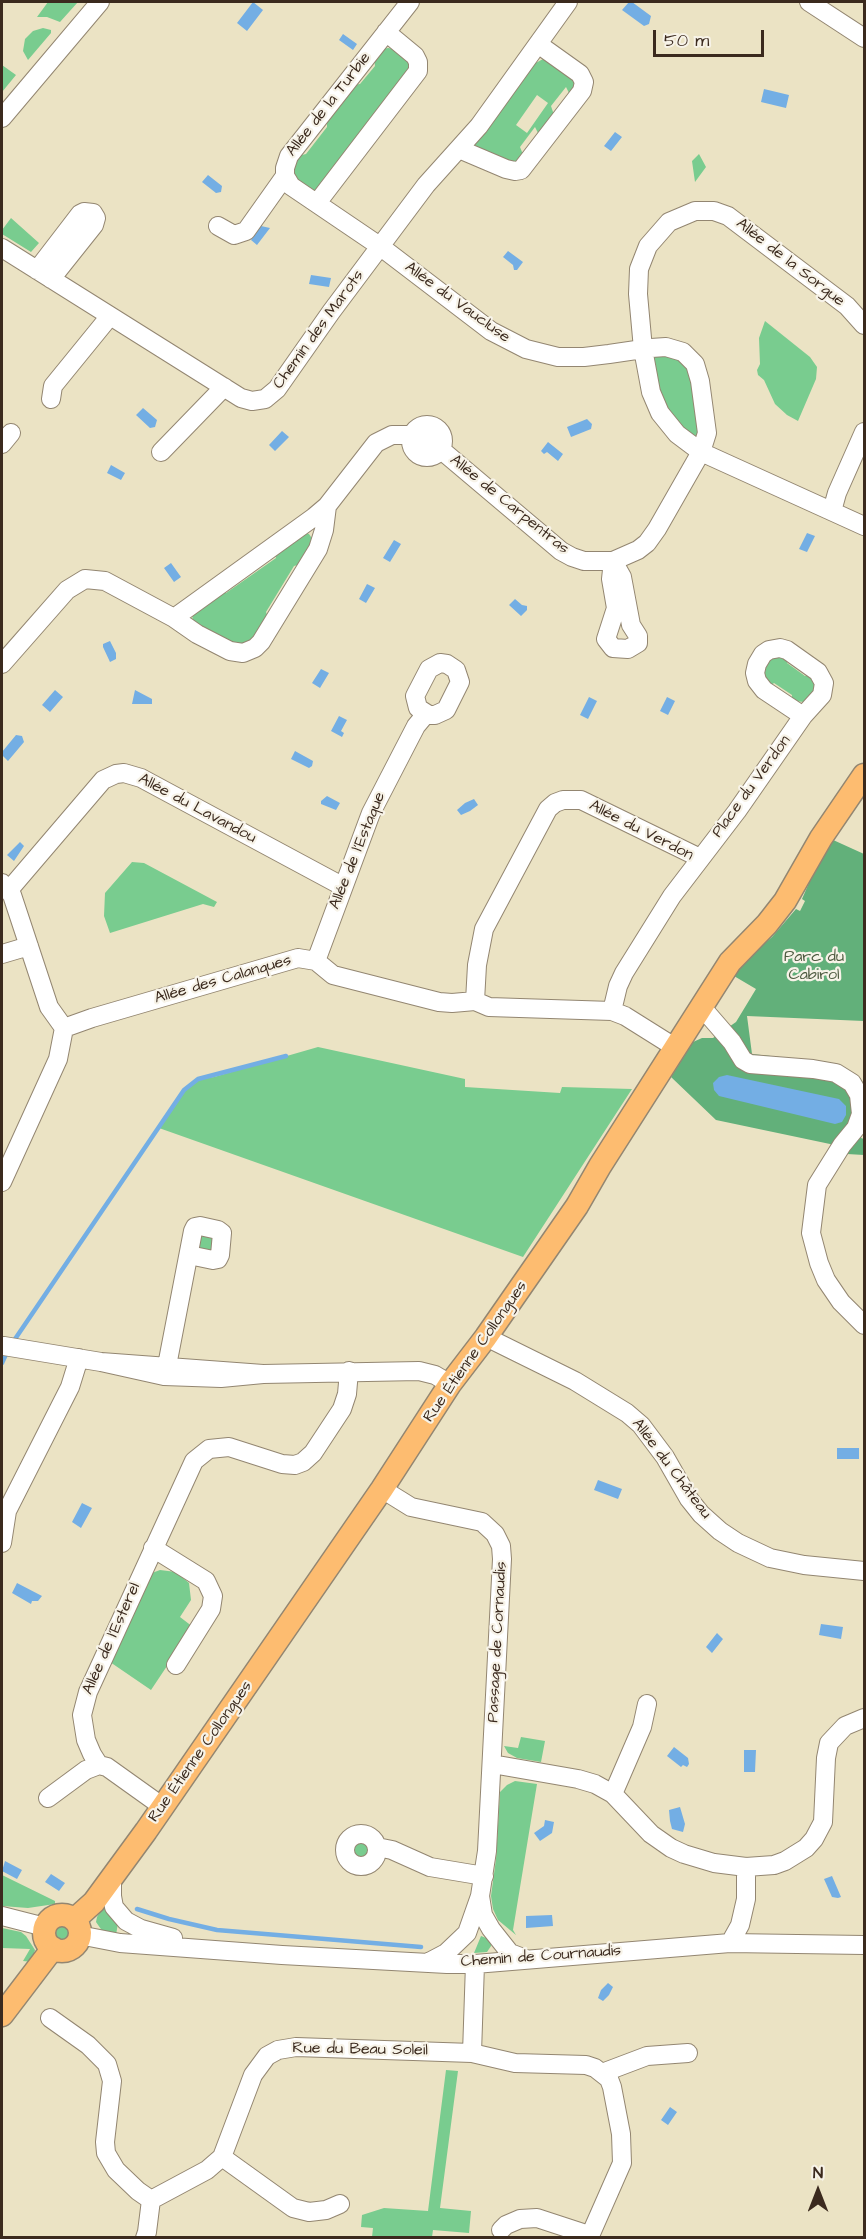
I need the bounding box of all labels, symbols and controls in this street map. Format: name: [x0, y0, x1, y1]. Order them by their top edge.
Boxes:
scale bar: [656, 18, 767, 56]
text: 50 m: [664, 28, 709, 53]
street label: Allée de la Turbie: [283, 49, 375, 161]
street label: Allée de la Sorgue: [732, 215, 848, 311]
street label: Allée du Vaucluse: [401, 258, 513, 348]
street label: Chemin des Marots: [269, 267, 369, 393]
street label: Allée de Carpentras: [446, 451, 572, 559]
street label: Place du Verdon: [709, 732, 795, 842]
street label: Allée du Lavandou: [135, 770, 259, 848]
street label: Allée de l'Estaque: [326, 790, 390, 912]
street label: Allée du Verdon: [586, 796, 696, 866]
park label: Parc du Cabirol: [784, 948, 844, 986]
street label: Allée des Calanques: [152, 951, 294, 1009]
street label: Rue Étienne Collongues: [420, 1278, 532, 1426]
street label: Allée du Château: [627, 1415, 715, 1523]
street label: Passage de Cornaudis: [484, 1561, 512, 1723]
street label: Allée de l'Esterel: [79, 1580, 145, 1698]
street label: Rue Étienne Collongues: [145, 1678, 257, 1826]
street label: Chemin de Cournaudis: [460, 1942, 622, 1972]
street label: Rue du Beau Soleil: [292, 2039, 428, 2061]
north arrow: [788, 2161, 848, 2221]
text: N: [813, 2162, 823, 2184]

